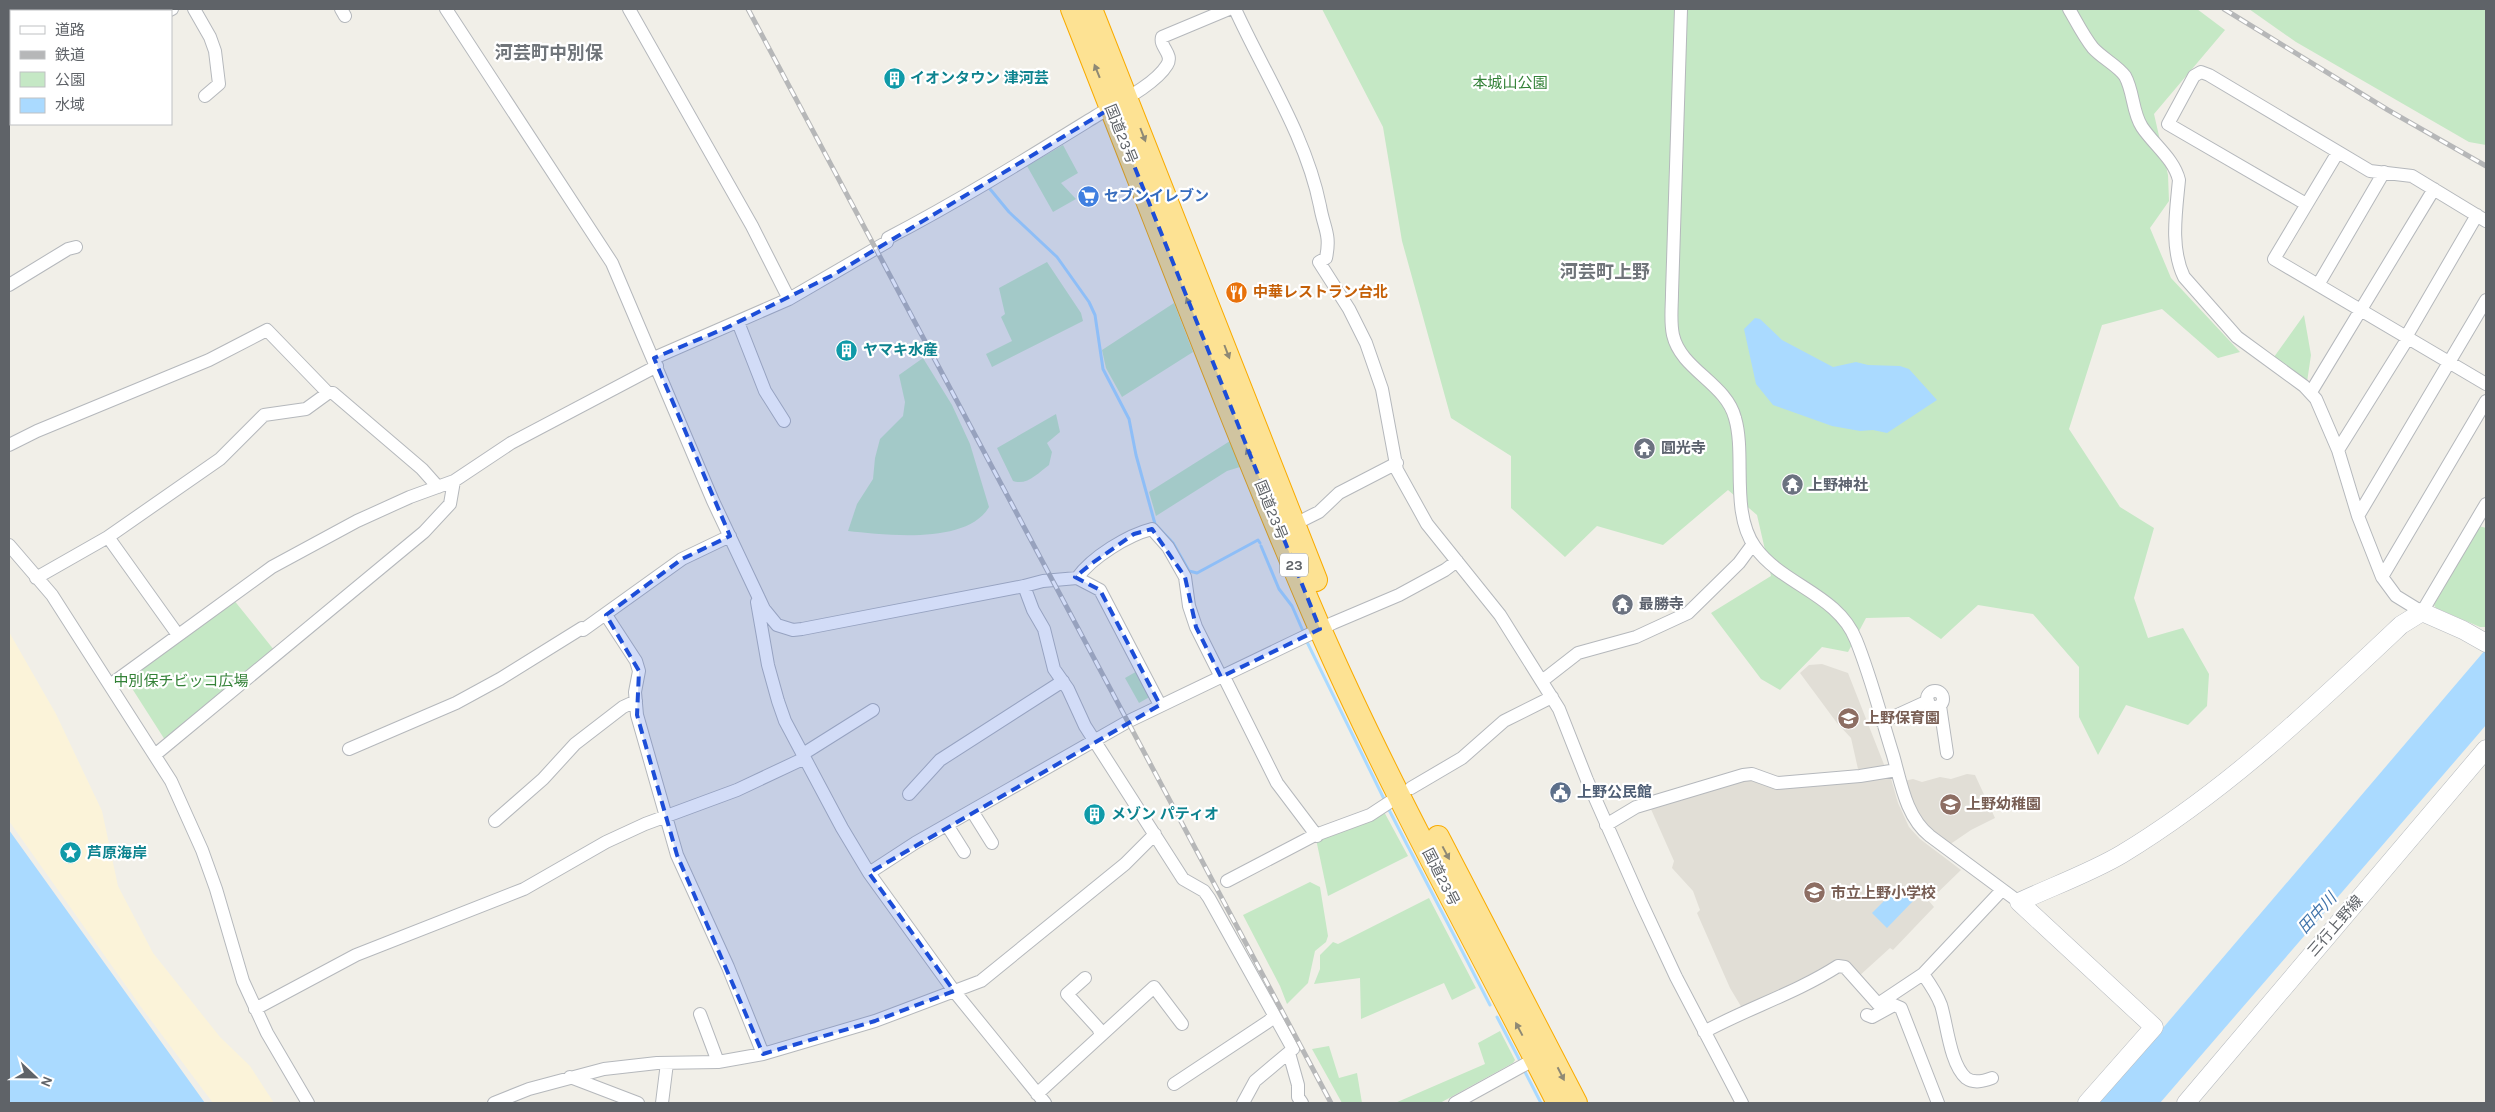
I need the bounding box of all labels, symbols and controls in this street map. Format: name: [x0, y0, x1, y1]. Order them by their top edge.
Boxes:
legend: [10, 10, 172, 125]
text: 道路: [55, 21, 85, 39]
district label: 河芸町中別保: [495, 42, 604, 64]
text: 鉄道: [55, 46, 85, 64]
one-way arrow: [1093, 64, 1100, 79]
building icon: イオンタウン 津河芸: [882, 66, 906, 90]
place label: イオンタウン 津河芸: [910, 69, 1049, 87]
text: 公園: [55, 71, 85, 89]
park label: 本城山公園: [1472, 74, 1548, 92]
text: 水域: [55, 96, 85, 114]
street label: 国道23号: [1101, 102, 1141, 166]
one-way arrow: [1139, 128, 1147, 142]
supermarket icon: セブンイレブン: [1076, 184, 1100, 208]
place label: セブンイレブン: [1104, 187, 1209, 205]
district label: 河芸町上野: [1560, 261, 1650, 283]
restaurant icon: 中華レストラン台北: [1225, 280, 1249, 304]
place label: 中華レストラン台北: [1253, 283, 1388, 301]
one-way arrow: [1185, 296, 1193, 311]
building icon: ヤマキ水産: [835, 338, 859, 362]
place label: ヤマキ水産: [863, 341, 938, 359]
one-way arrow: [1224, 344, 1231, 359]
temple icon: 圓光寺: [1633, 436, 1657, 460]
place label: 圓光寺: [1661, 439, 1706, 457]
one-way arrow: [1244, 448, 1252, 462]
temple icon: 上野神社: [1780, 473, 1804, 497]
place label: 上野神社: [1808, 476, 1868, 494]
street label: 国道23号: [1251, 478, 1291, 542]
road number: 23: [1280, 554, 1308, 576]
temple icon: 最勝寺: [1611, 592, 1635, 616]
place label: 最勝寺: [1639, 595, 1684, 613]
park label: 中別保チビッコ広場: [113, 672, 249, 690]
school or university icon: 上野保育園: [1837, 706, 1861, 730]
place label: 上野保育園: [1865, 709, 1940, 727]
public building icon: 上野公民館: [1549, 780, 1573, 804]
place label: 上野公民館: [1577, 783, 1652, 801]
school or university icon: 上野幼稚園: [1938, 792, 1962, 816]
place label: 上野幼稚園: [1966, 795, 2041, 813]
building icon: メゾン パティオ: [1083, 802, 1107, 826]
place label: メゾン パティオ: [1111, 805, 1219, 823]
place icon: 芦原海岸: [59, 841, 83, 865]
place label: 芦原海岸: [87, 844, 147, 862]
street label: 国道23号: [1419, 845, 1463, 909]
one-way arrow: [1442, 845, 1450, 860]
school or university icon: 市立上野小学校: [1803, 881, 1827, 905]
place label: 市立上野小学校: [1831, 884, 1936, 902]
water label: 田中川: [2294, 887, 2341, 937]
street label: 三行上野線: [2304, 892, 2366, 960]
one-way arrow: [1515, 1022, 1524, 1036]
north arrow: [10, 1052, 60, 1102]
one-way arrow: [1557, 1067, 1565, 1082]
text: N: [37, 1074, 56, 1090]

